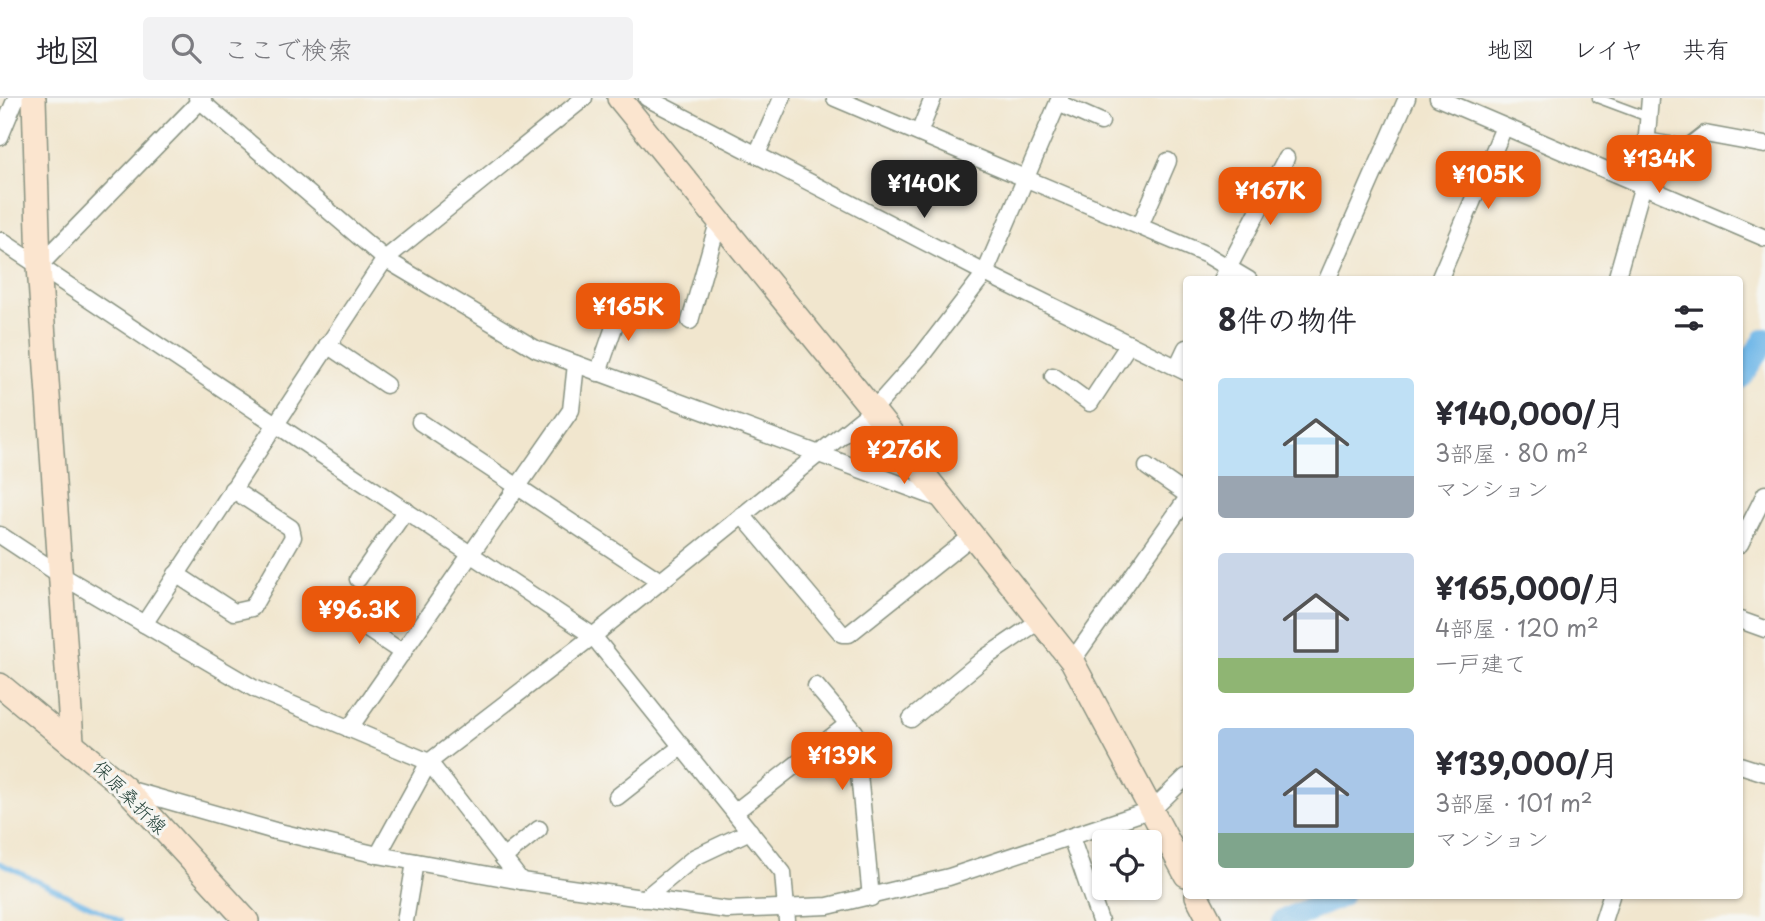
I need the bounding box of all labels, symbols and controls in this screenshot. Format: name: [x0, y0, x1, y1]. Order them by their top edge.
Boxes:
search box: [143, 17, 633, 80]
text: 地図: [35, 23, 101, 73]
icon: search: [167, 29, 205, 67]
text: ここで検索: [223, 29, 353, 68]
text: 地図: [1487, 30, 1535, 66]
text: レイヤ: [1573, 30, 1644, 66]
text: 共有: [1682, 30, 1730, 66]
pin: ¥134K: [1610, 136, 1708, 195]
text: ¥134K: [1623, 140, 1695, 175]
pin: ¥105K: [1439, 152, 1537, 211]
text: ¥105K: [1452, 156, 1524, 191]
pin: ¥140K: [875, 160, 973, 220]
text: ¥140K: [887, 165, 961, 200]
pin: ¥167K: [1221, 167, 1319, 227]
text: ¥167K: [1234, 172, 1306, 207]
pin: ¥165K: [579, 284, 677, 343]
text: ¥165K: [592, 288, 664, 323]
text: 8件の物件: [1218, 296, 1357, 341]
icon: filters: [1670, 299, 1708, 337]
text: ¥140,000/月: [1435, 390, 1625, 435]
icon: home: [1274, 406, 1358, 490]
pin: ¥276K: [855, 426, 953, 486]
text: ¥276K: [867, 431, 941, 466]
text: 3部屋 · 80 m²: [1435, 435, 1588, 470]
text: マンション: [1435, 470, 1549, 505]
text: ¥165,000/月: [1435, 565, 1623, 610]
icon: home: [1274, 581, 1358, 665]
pin: ¥96.3K: [302, 587, 416, 646]
text: ¥96.3K: [318, 591, 400, 626]
text: 4部屋 · 120 m²: [1435, 610, 1599, 645]
text: 一戸建て: [1435, 645, 1527, 680]
pin: ¥139K: [793, 732, 891, 792]
text: ¥139K: [807, 737, 877, 772]
text: ¥139,000/月: [1435, 740, 1619, 785]
street label: 保原桑折線: [87, 753, 174, 840]
icon: home: [1274, 756, 1358, 840]
text: 3部屋 · 101 m²: [1435, 785, 1593, 820]
text: マンション: [1435, 820, 1549, 855]
map controls: [1092, 830, 1162, 900]
button: locate: [1092, 830, 1162, 900]

